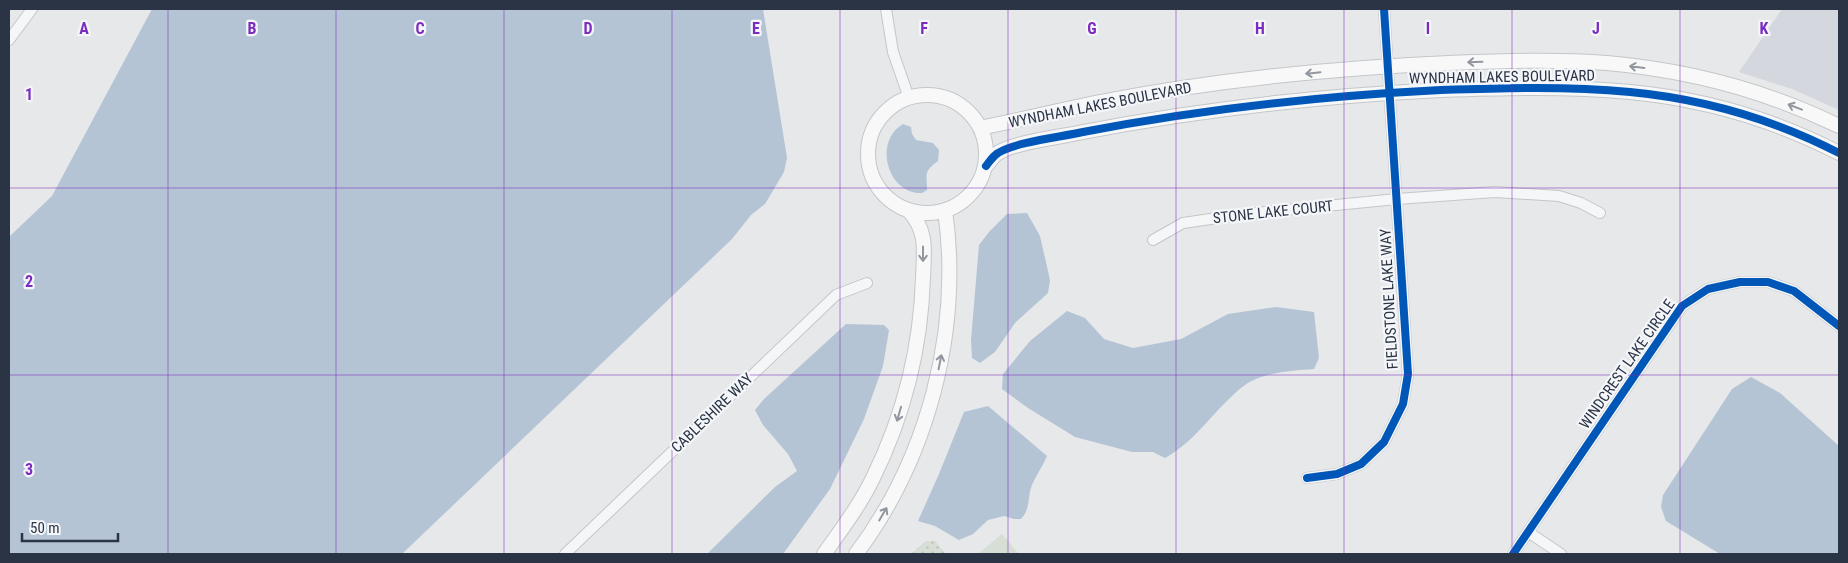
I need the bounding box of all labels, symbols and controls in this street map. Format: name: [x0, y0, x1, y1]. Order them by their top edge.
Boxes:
text: A: [79, 19, 89, 38]
text: B: [248, 19, 257, 38]
text: C: [415, 19, 425, 38]
text: D: [583, 19, 593, 38]
text: E: [752, 19, 760, 38]
text: F: [920, 19, 928, 38]
text: G: [1087, 19, 1097, 38]
text: H: [1255, 19, 1265, 38]
text: I: [1426, 19, 1430, 38]
text: J: [1592, 19, 1600, 38]
text: K: [1760, 19, 1769, 38]
one-way arrow: [1467, 58, 1483, 67]
one-way arrow: [1630, 62, 1646, 72]
street label: WYNDHAM LAKES BOULEVARD: [1409, 66, 1595, 88]
one-way arrow: [1305, 68, 1321, 78]
street label: WYNDHAM LAKES BOULEVARD: [1007, 78, 1193, 132]
text: 1: [25, 85, 33, 104]
one-way arrow: [1787, 101, 1802, 110]
street label: STONE LAKE COURT: [1212, 197, 1334, 227]
street label: FIELDSTONE LAKE WAY: [1376, 228, 1402, 370]
one-way arrow: [918, 246, 928, 262]
text: 2: [25, 272, 33, 291]
street label: WINDCREST LAKE CIRCLE: [1575, 296, 1679, 432]
one-way arrow: [936, 355, 946, 371]
street label: CABLESHIRE WAY: [667, 369, 757, 456]
one-way arrow: [894, 406, 904, 422]
text: 3: [25, 460, 33, 479]
one-way arrow: [878, 507, 888, 521]
scale bar: [22, 510, 119, 542]
text: 50 m: [30, 519, 60, 537]

